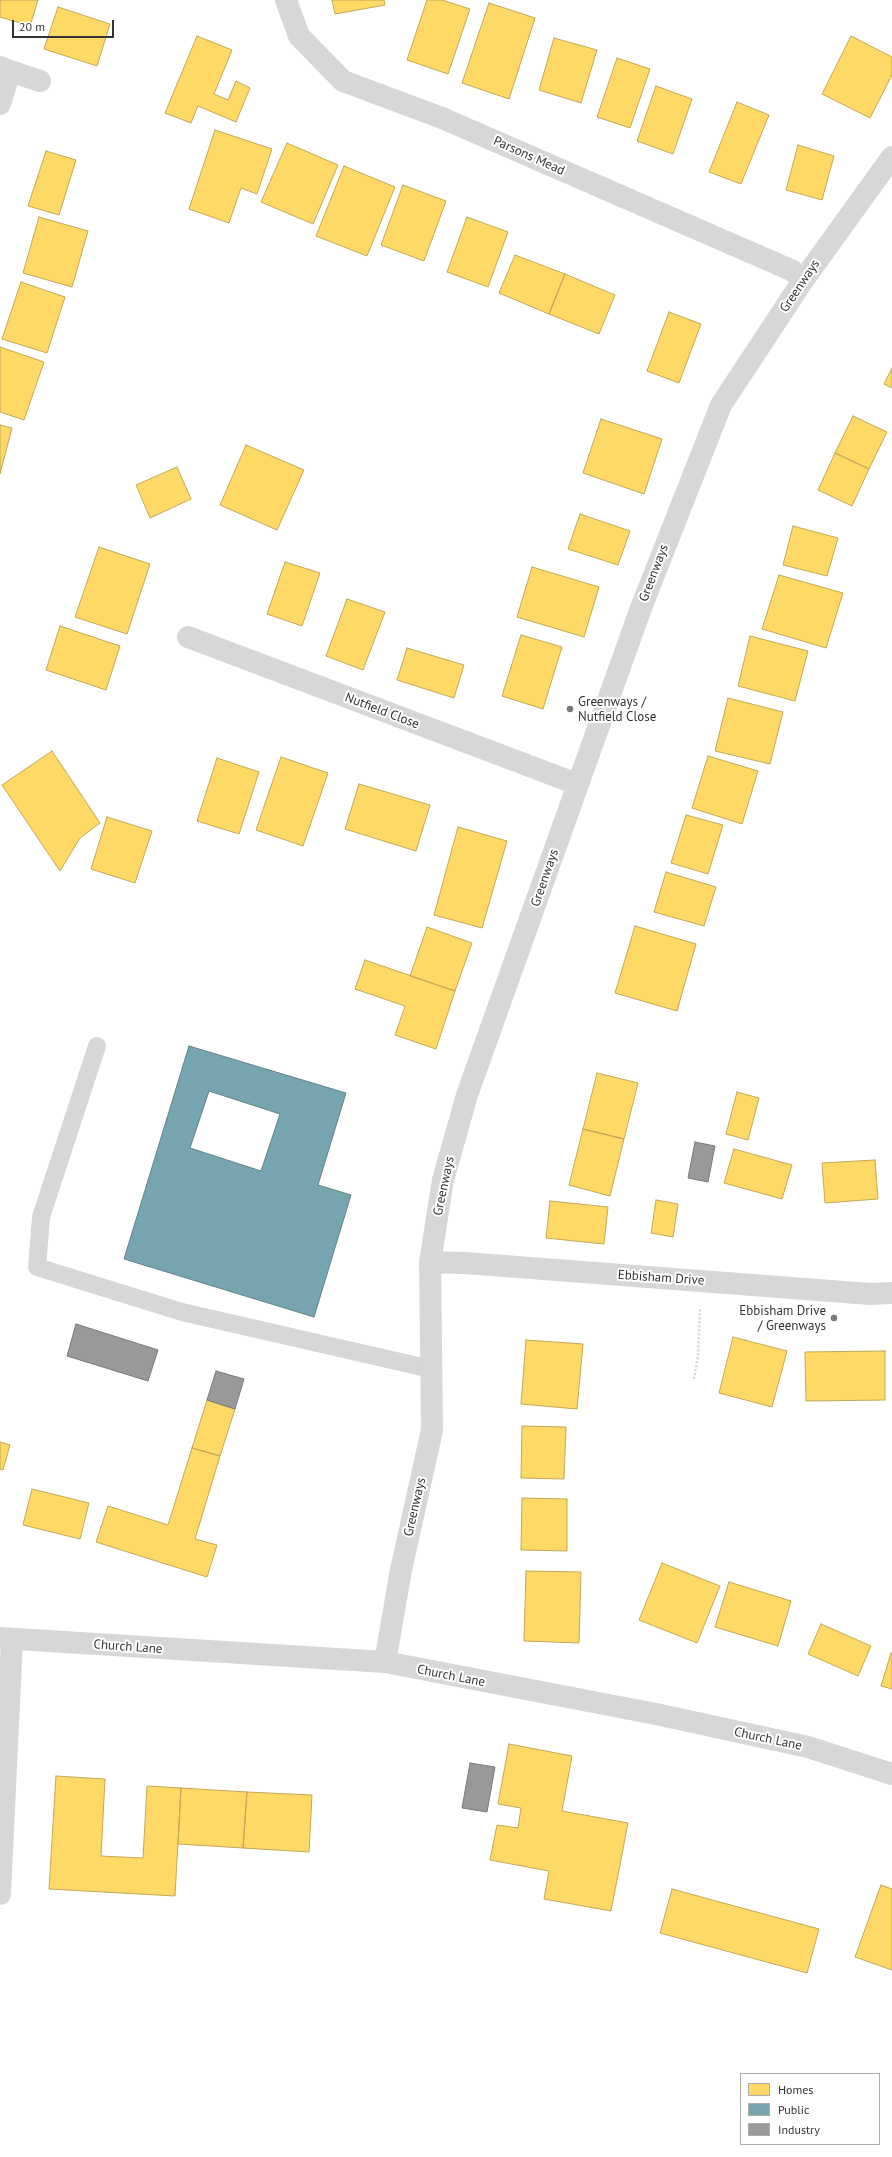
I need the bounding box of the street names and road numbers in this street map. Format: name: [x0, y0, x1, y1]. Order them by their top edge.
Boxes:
street label: Parsons Mead: [491, 133, 567, 179]
street label: Greenways: [777, 257, 823, 315]
street label: Greenways: [636, 542, 672, 604]
street label: Nutfield Close: [343, 690, 421, 732]
street label: Greenways: [528, 847, 562, 909]
street label: Greenways: [430, 1155, 458, 1217]
street label: Ebbisham Drive: [617, 1267, 705, 1289]
street label: Greenways: [401, 1476, 429, 1538]
street label: Church Lane: [93, 1637, 163, 1657]
street label: Church Lane: [416, 1662, 486, 1690]
street label: Church Lane: [733, 1724, 803, 1754]

